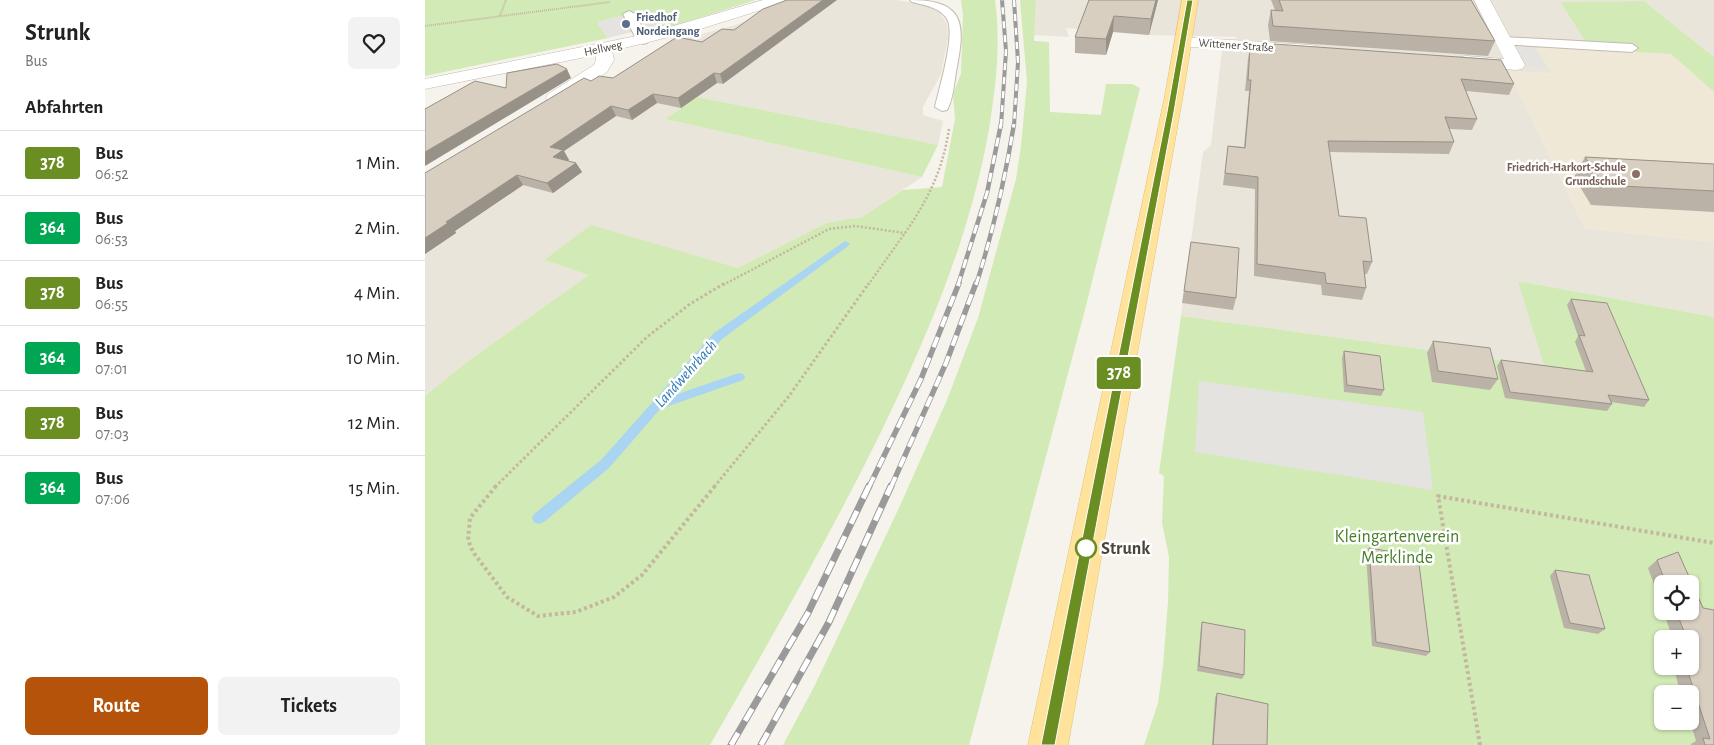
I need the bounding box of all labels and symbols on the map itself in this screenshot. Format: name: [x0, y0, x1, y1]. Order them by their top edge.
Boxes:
place label: Friedhof Nordeingang: [636, 11, 700, 37]
marker: Friedhof Nordeingang: [620, 18, 632, 30]
street label: Wittener Straße: [1198, 36, 1274, 54]
street label: Hellweg: [583, 38, 623, 58]
place label: Friedrich-Harkort-Schule Grundschule: [1507, 161, 1626, 187]
marker: Friedrich-Harkort-Schule Grundschule: [1630, 168, 1642, 180]
water label: Landwehrbach: [652, 337, 720, 410]
line badge: 378: [1090, 357, 1148, 389]
park label: Kleingartenverein Merklinde: [1335, 528, 1459, 567]
marker: Strunk: [1075, 537, 1097, 559]
place label: Strunk: [1101, 540, 1150, 558]

